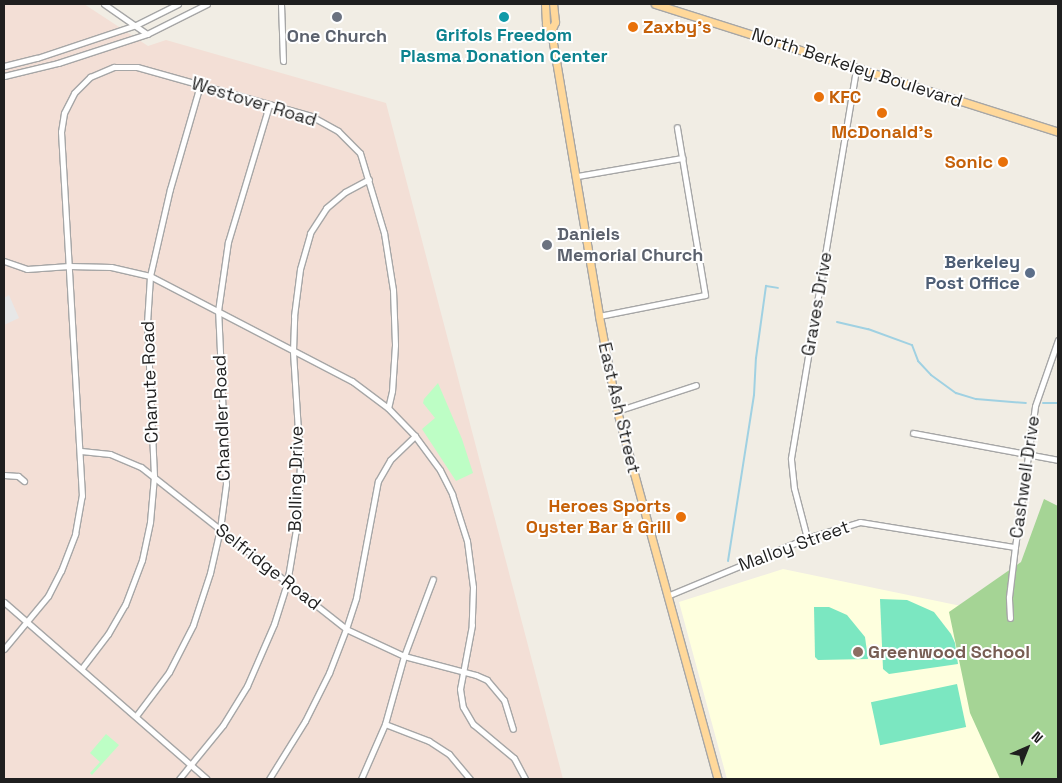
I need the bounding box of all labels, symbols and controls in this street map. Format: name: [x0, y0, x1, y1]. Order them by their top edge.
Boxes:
marker: One Church: [331, 11, 343, 23]
marker: Grifols Freedom Plasma Donation Center: [498, 11, 510, 23]
place label: Zaxby's: [643, 16, 712, 38]
marker: Zaxby's: [627, 21, 639, 33]
street label: North Berkeley Boulevard: [749, 24, 965, 112]
place label: One Church: [287, 25, 387, 47]
place label: Grifols Freedom Plasma Donation Center: [400, 25, 608, 68]
street label: Westover Road: [189, 73, 319, 131]
place label: KFC: [829, 86, 861, 108]
marker: KFC: [813, 91, 825, 103]
marker: McDonald's: [876, 107, 888, 119]
place label: McDonald's: [831, 121, 933, 143]
place label: Sonic: [945, 151, 993, 173]
marker: Sonic: [997, 156, 1009, 168]
place label: Daniels Memorial Church: [557, 224, 703, 266]
marker: Daniels Memorial Church: [541, 239, 553, 251]
street label: Graves Drive: [797, 250, 837, 358]
place label: Berkeley Post Office: [925, 252, 1020, 294]
marker: Berkeley Post Office: [1024, 267, 1036, 279]
street label: Chanute Road: [137, 321, 163, 443]
street label: East Ash Street: [593, 340, 645, 476]
street label: Chandler Road: [209, 355, 235, 481]
street label: Cashwell Drive: [1006, 414, 1044, 540]
street label: Bolling Drive: [284, 426, 308, 532]
place label: Heroes Sports Oyster Bar & Grill: [526, 496, 671, 538]
marker: Heroes Sports Oyster Bar & Grill: [675, 511, 687, 523]
street label: Malloy Street: [736, 516, 852, 576]
street label: Selfridge Road: [211, 519, 325, 615]
place label: Greenwood School: [868, 641, 1030, 663]
marker: Greenwood School: [852, 646, 864, 658]
north arrow: [1002, 723, 1052, 773]
text: N: [1028, 727, 1047, 747]

